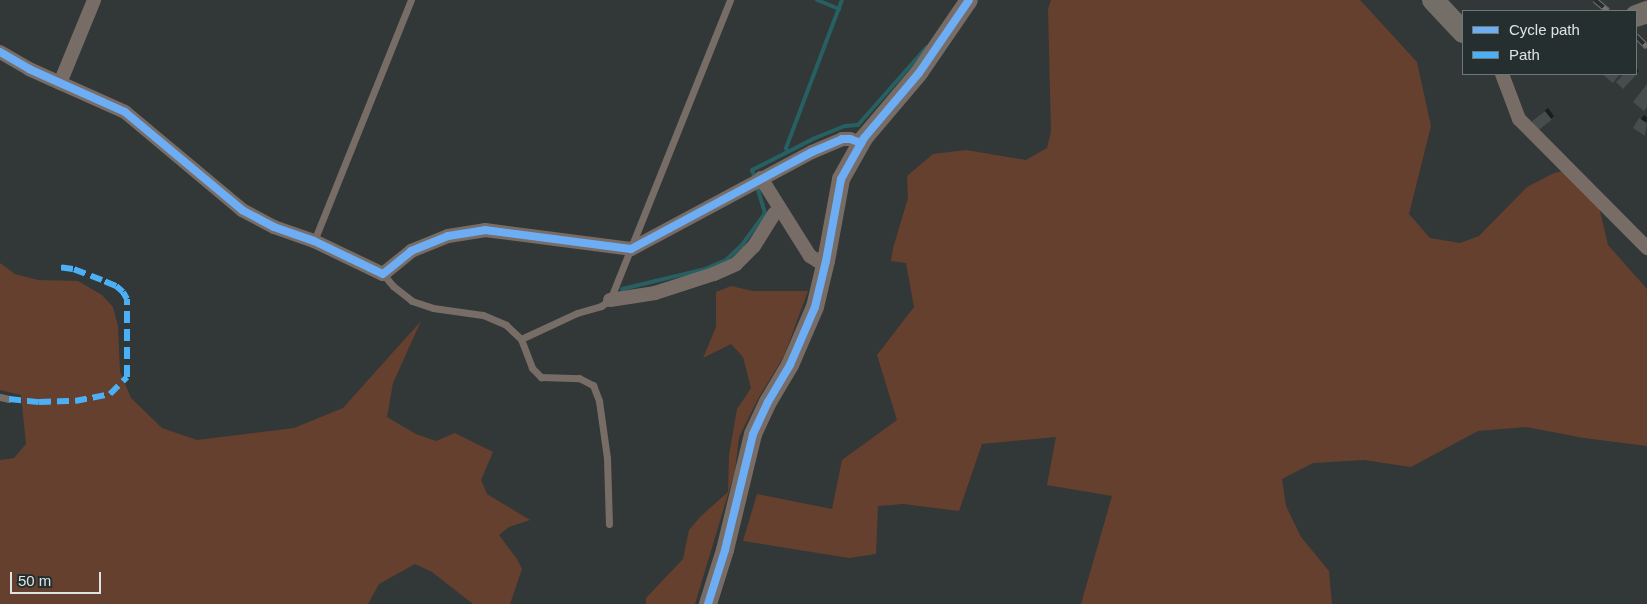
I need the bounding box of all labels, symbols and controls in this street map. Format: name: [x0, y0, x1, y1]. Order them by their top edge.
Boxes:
legend: [1462, 10, 1637, 75]
text: Cycle path: [1509, 21, 1580, 38]
text: Path: [1509, 46, 1540, 63]
scale bar: [12, 562, 104, 594]
text: 50 m: [18, 572, 51, 589]

